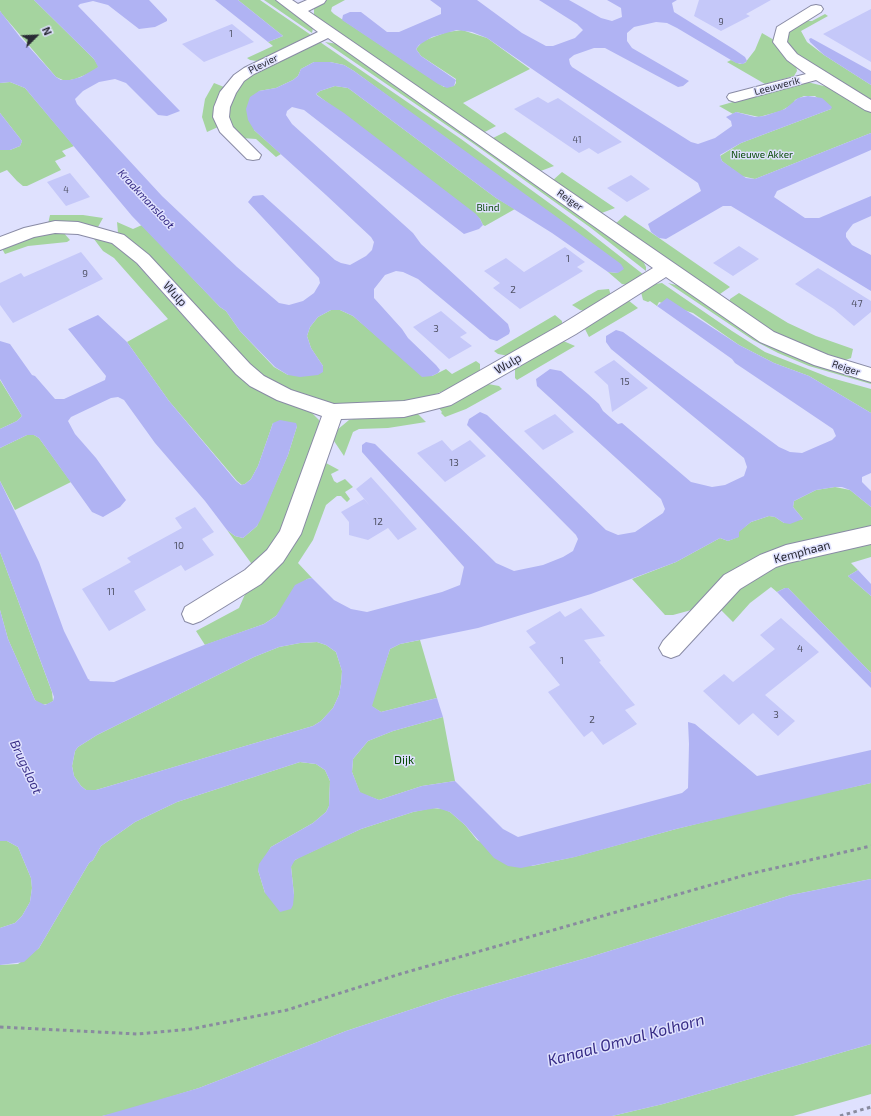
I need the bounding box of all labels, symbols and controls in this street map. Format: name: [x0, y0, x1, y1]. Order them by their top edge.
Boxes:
north arrow: [16, 16, 56, 56]
house number: 9: [718, 17, 724, 27]
text: N: [40, 25, 55, 37]
house number: 1: [229, 29, 233, 39]
street label: Plevier: [246, 52, 280, 76]
street label: Leeuwerik: [753, 74, 801, 98]
house number: 41: [572, 135, 582, 145]
park label: Nieuwe Akker: [731, 149, 793, 161]
water label: Kraakmansloot: [115, 166, 177, 232]
house number: 4: [63, 185, 69, 195]
street label: Reiger: [555, 187, 585, 213]
park label: Blind: [476, 202, 500, 214]
house number: 1: [566, 253, 570, 265]
house number: 9: [82, 268, 88, 280]
street label: Wulp: [160, 279, 190, 309]
house number: 2: [510, 284, 516, 296]
house number: 47: [851, 298, 863, 310]
house number: 3: [433, 323, 439, 335]
street label: Wulp: [492, 351, 524, 377]
street label: Reiger: [830, 358, 862, 378]
house number: 15: [620, 376, 630, 388]
house number: 13: [449, 457, 459, 469]
house number: 12: [373, 516, 383, 528]
street label: Kemphaan: [772, 538, 832, 566]
house number: 10: [174, 540, 184, 552]
house number: 11: [107, 586, 115, 598]
house number: 4: [797, 643, 803, 655]
house number: 1: [560, 655, 564, 667]
house number: 3: [773, 709, 779, 721]
house number: 2: [589, 714, 595, 726]
water label: Brugsloot: [7, 737, 45, 797]
park label: Dijk: [394, 753, 414, 767]
water label: Kanaal Omval Kolhorn: [545, 1010, 707, 1070]

